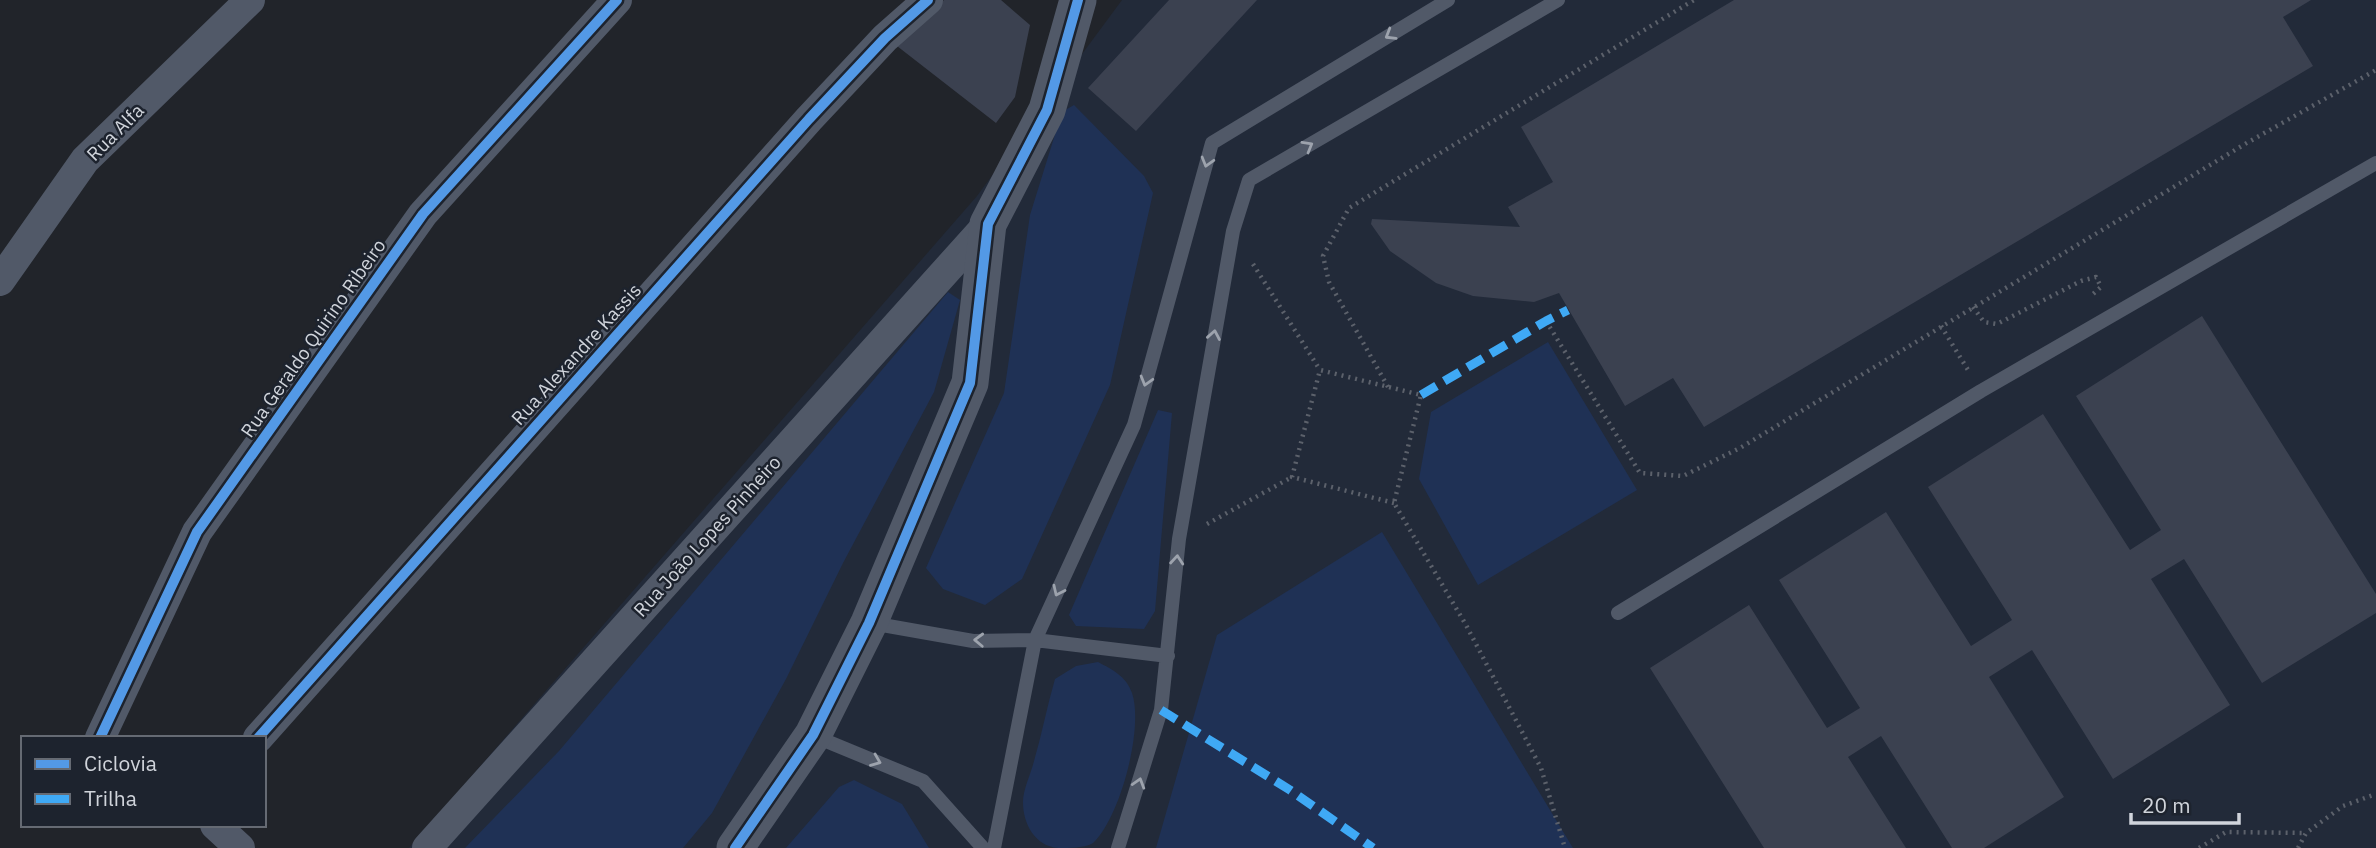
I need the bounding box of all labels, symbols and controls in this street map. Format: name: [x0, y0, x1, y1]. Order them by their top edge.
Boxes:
one-way arrow: [1385, 27, 1398, 40]
street label: Rua Alfa: [81, 98, 149, 166]
one-way arrow: [1301, 141, 1313, 154]
one-way arrow: [1201, 156, 1215, 168]
street label: Rua Geraldo Quirino Ribeiro: [235, 234, 391, 442]
street label: Rua Alexandre Kassis: [506, 278, 646, 430]
one-way arrow: [1206, 329, 1221, 341]
one-way arrow: [1140, 375, 1155, 387]
street label: Rua João Lopes Pinheiro: [628, 450, 786, 622]
one-way arrow: [1169, 554, 1184, 565]
one-way arrow: [1052, 583, 1066, 596]
one-way arrow: [973, 633, 984, 648]
legend: [21, 736, 266, 827]
text: Ciclovia: [84, 749, 157, 777]
one-way arrow: [869, 753, 881, 767]
one-way arrow: [1130, 777, 1145, 789]
scale bar: [2131, 782, 2240, 826]
text: Trilha: [84, 784, 137, 812]
text: 20 m: [2142, 791, 2191, 819]

